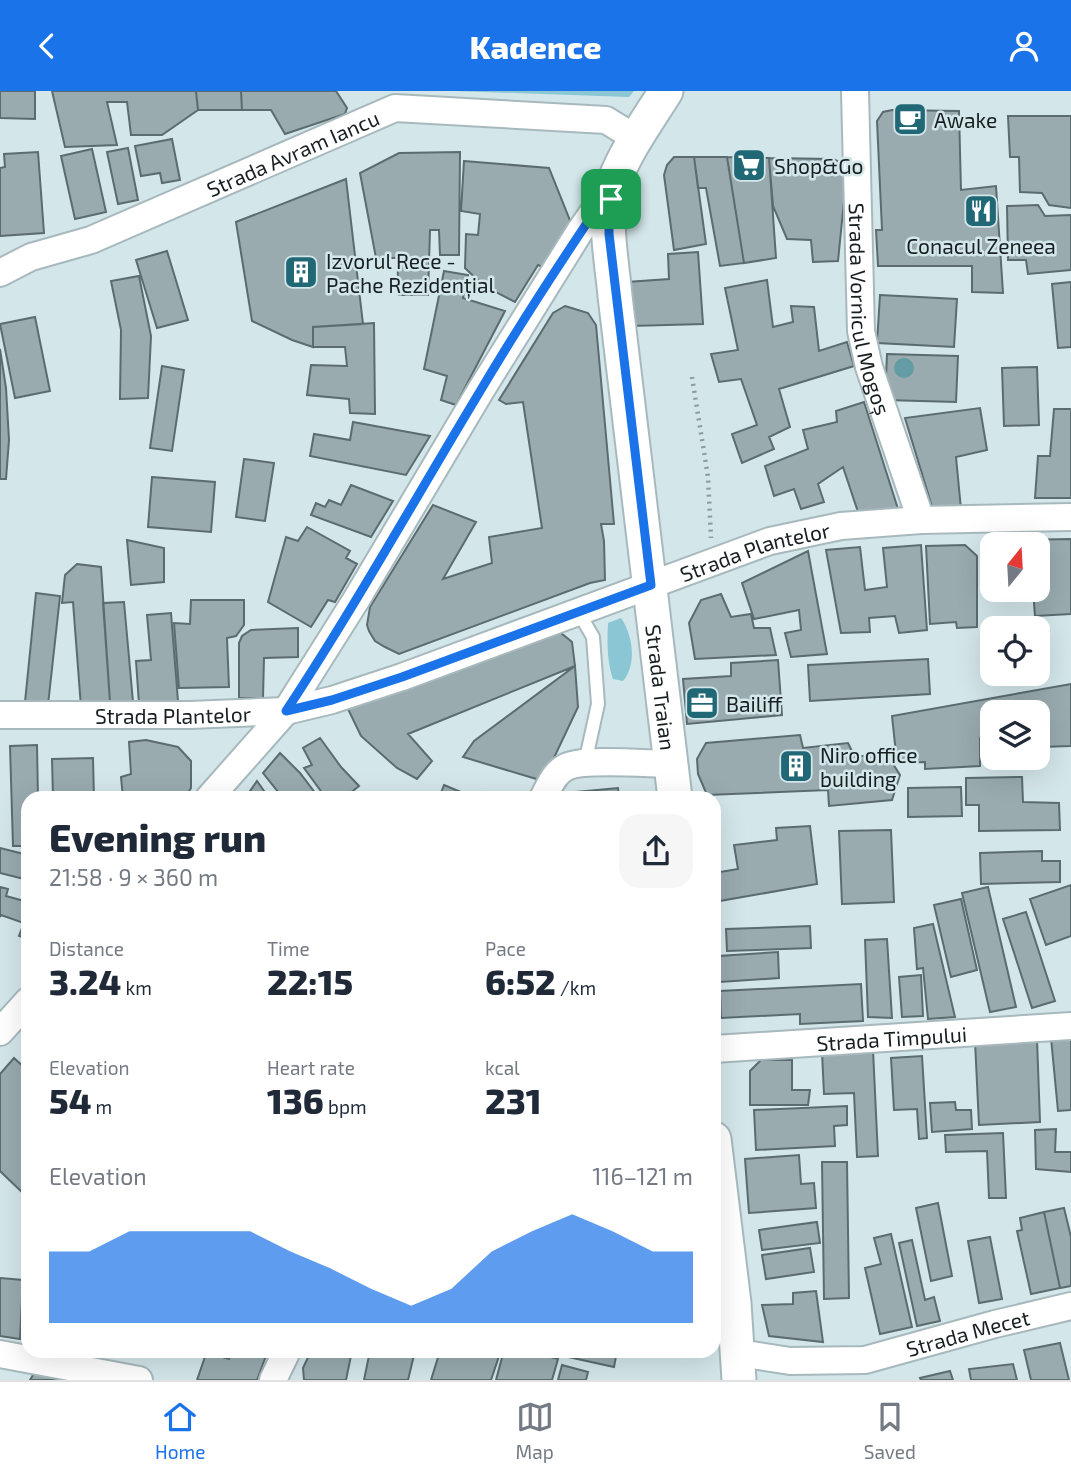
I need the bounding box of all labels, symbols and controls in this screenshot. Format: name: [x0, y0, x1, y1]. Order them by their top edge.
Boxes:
icon: back: [28, 27, 66, 65]
text: Kadence: [469, 27, 602, 65]
icon: person: [1005, 27, 1043, 65]
cafe icon: Awake: [891, 100, 929, 138]
street label: Strada Avram Iancu: [202, 104, 383, 201]
place label: Awake: [934, 107, 997, 132]
supermarket icon: Shop&Go: [730, 146, 768, 184]
place label: Shop&Go: [774, 153, 863, 178]
pin: [581, 169, 641, 229]
icon: arrive: [592, 180, 630, 218]
restaurant icon: Conacul Zeneea: [962, 192, 1000, 230]
street label: Strada Vornicul Mogoș: [845, 202, 897, 418]
place label: Conacul Zeneea: [906, 233, 1056, 258]
place label: Izvorul Rece - Pache Rezidențial: [326, 248, 496, 299]
building icon: Izvorul Rece - Pache Rezidențial: [282, 253, 320, 291]
street label: Strada Plantelor: [676, 516, 833, 586]
north arrow: [980, 532, 1050, 602]
map controls: [980, 532, 1050, 770]
button: locate: [980, 616, 1050, 686]
street label: Strada Traian: [642, 623, 682, 752]
office icon: Bailiff: [683, 684, 721, 722]
place label: Bailiff: [726, 691, 783, 716]
street label: Strada Plantelor: [95, 700, 252, 728]
button: layers: [980, 700, 1050, 770]
place label: Niro office building: [820, 742, 918, 791]
building icon: Niro office building: [777, 747, 815, 785]
text: Evening run: [49, 814, 266, 860]
button: share: [619, 814, 693, 888]
text: 21:58 · 9 × 360 m: [49, 863, 218, 891]
text: Distance: [49, 937, 124, 960]
text: Time: [267, 937, 310, 960]
text: Pace: [485, 937, 526, 960]
text: 3.24: [49, 960, 121, 1002]
text: 22:15: [267, 960, 353, 1002]
text: 6:52: [485, 960, 556, 1002]
text: km: [121, 976, 152, 999]
text: /km: [556, 976, 596, 999]
street label: Strada Timpului: [816, 1020, 968, 1055]
text: Elevation: [49, 1056, 130, 1079]
text: Heart rate: [267, 1056, 355, 1079]
text: kcal: [485, 1056, 520, 1079]
text: 54: [49, 1079, 91, 1121]
text: 136: [267, 1079, 324, 1121]
text: 231: [485, 1079, 542, 1121]
text: m: [91, 1095, 112, 1118]
text: bpm: [324, 1095, 367, 1118]
text: Elevation: [49, 1162, 147, 1190]
text: 116–121 m: [592, 1162, 693, 1190]
street label: Strada Mecet: [903, 1304, 1032, 1361]
tab: Home: [155, 1398, 205, 1463]
tab: Map: [516, 1398, 554, 1463]
tab: Saved: [864, 1398, 916, 1463]

